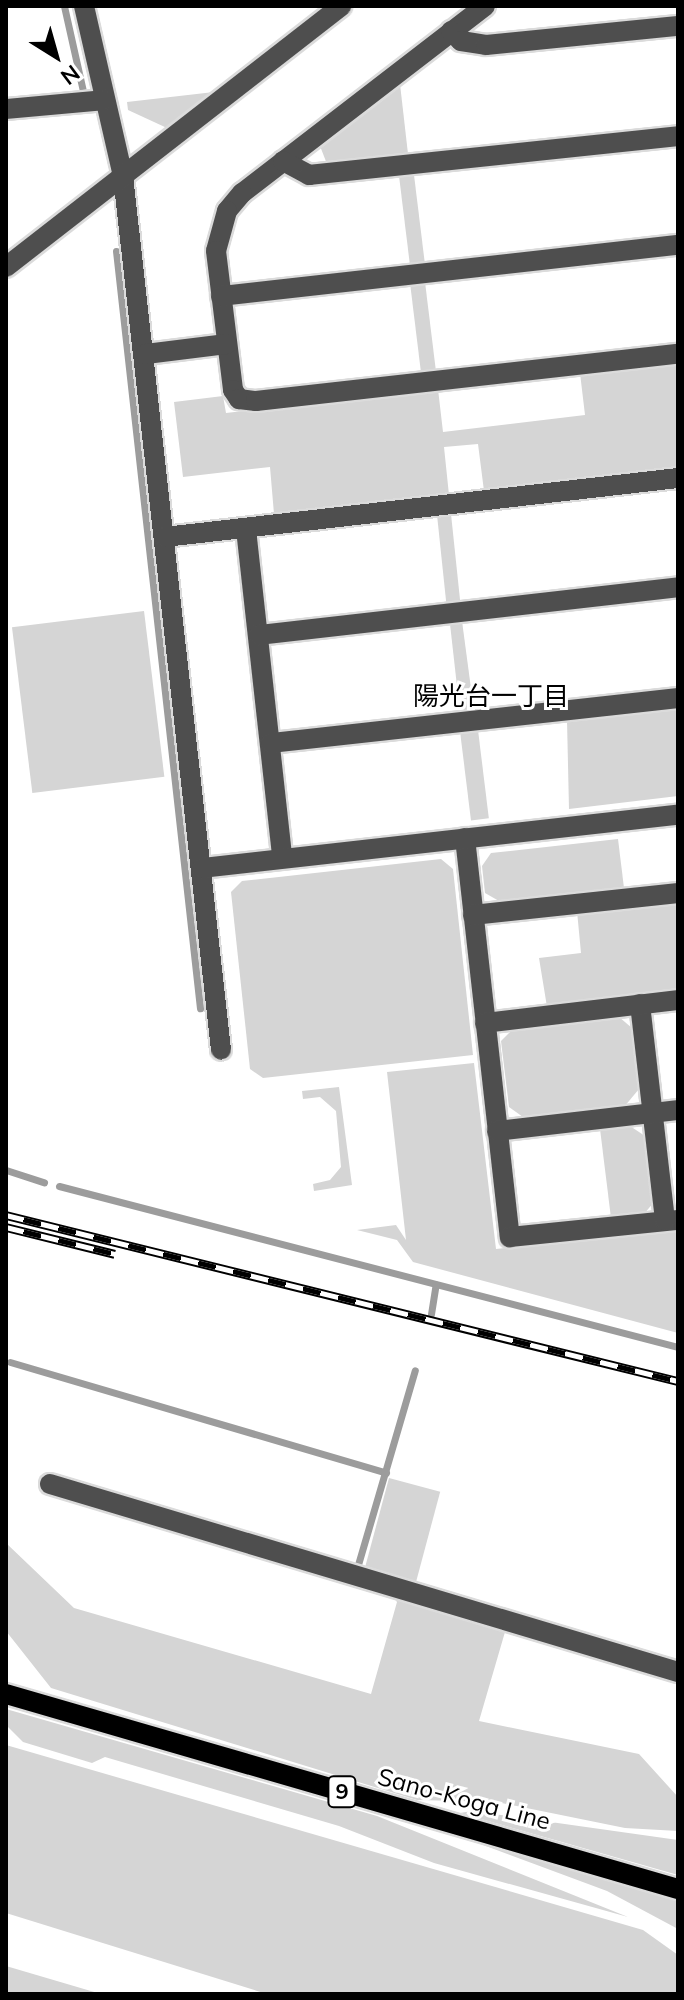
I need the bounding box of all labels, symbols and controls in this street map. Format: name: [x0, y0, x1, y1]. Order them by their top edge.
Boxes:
north arrow: [16, 16, 96, 96]
text: N: [55, 59, 86, 91]
district label: 陽光台一丁目: [413, 680, 569, 712]
street label: Sano-Koga Line: [375, 1762, 553, 1836]
road number: 9: [326, 1774, 358, 1810]

